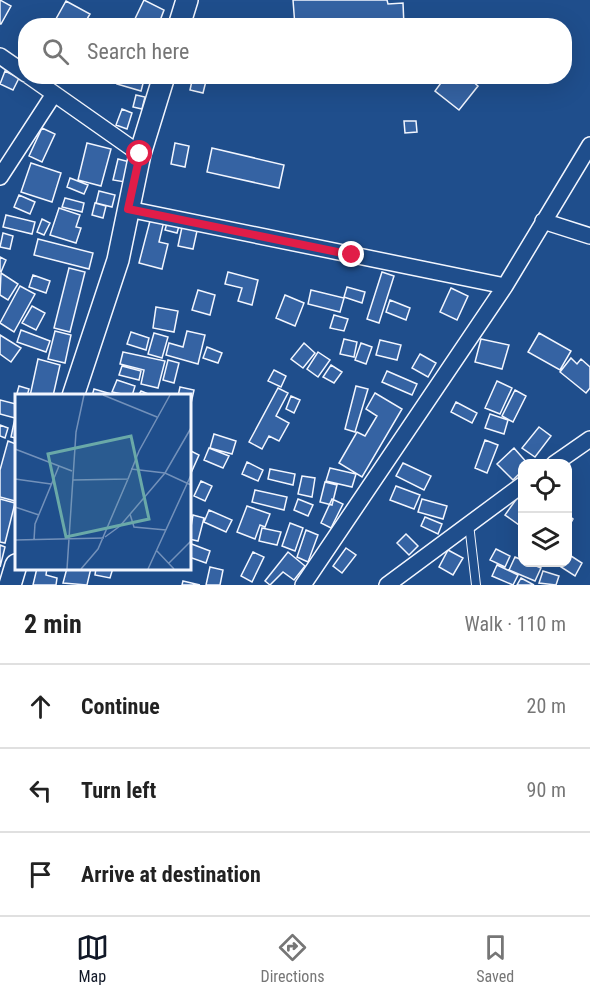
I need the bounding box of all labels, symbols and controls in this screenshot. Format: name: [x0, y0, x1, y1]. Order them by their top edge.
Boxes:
search box: [18, 18, 572, 84]
icon: search: [39, 35, 72, 68]
text: Search here: [87, 39, 189, 64]
route start: [126, 140, 152, 166]
route end: [338, 241, 364, 267]
inset map: [15, 394, 190, 570]
map controls: [518, 459, 572, 567]
button: locate: [518, 459, 572, 513]
button: layers: [518, 513, 572, 567]
text: 2 min: [24, 609, 82, 639]
text: Walk · 110 m: [465, 612, 566, 636]
icon: ahead: [24, 690, 57, 723]
text: Continue: [81, 694, 160, 719]
text: 20 m: [527, 694, 566, 718]
icon: left: [24, 774, 57, 807]
text: Turn left: [81, 778, 156, 803]
text: 90 m: [527, 778, 566, 802]
icon: arrive: [24, 858, 57, 891]
text: Arrive at destination: [81, 862, 261, 887]
tab: Map: [76, 931, 109, 986]
tab: Directions: [261, 931, 324, 986]
tab: Saved: [476, 931, 514, 986]

